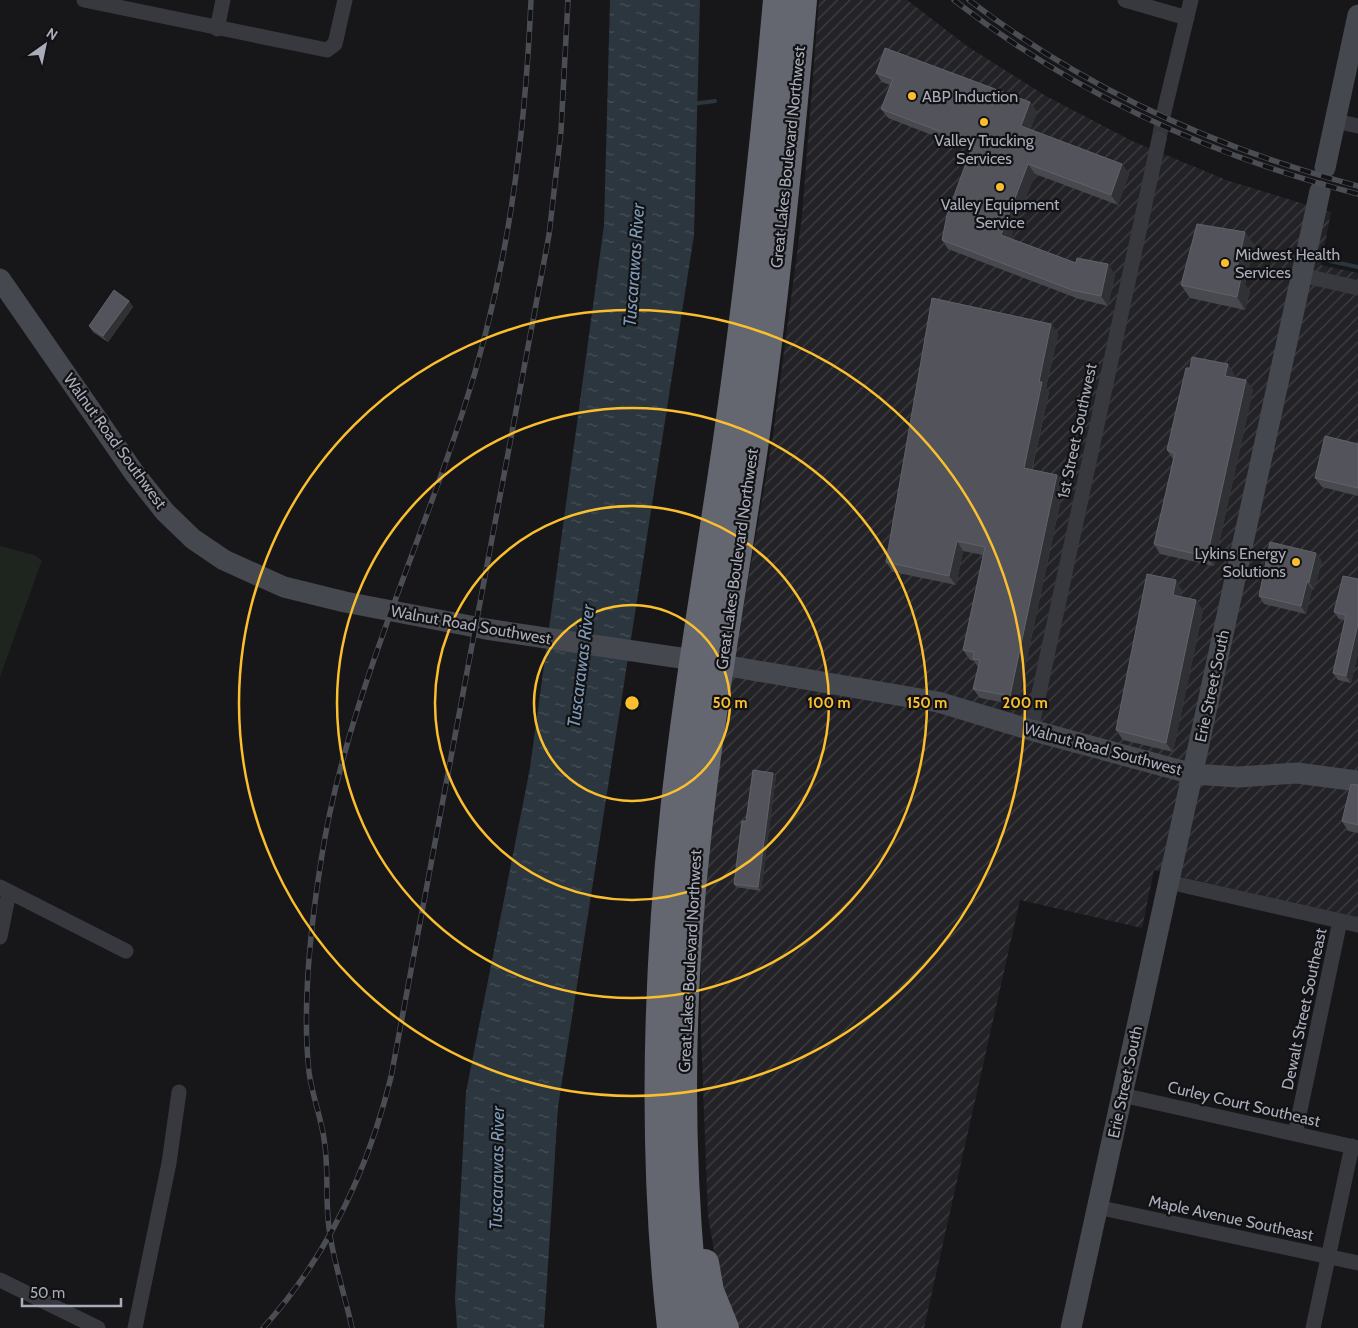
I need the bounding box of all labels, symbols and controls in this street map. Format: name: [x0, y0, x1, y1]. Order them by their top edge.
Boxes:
north arrow: [20, 20, 70, 70]
text: N: [43, 24, 61, 44]
street label: Great Lakes Boulevard Northwest: [767, 44, 809, 269]
place label: ABP Induction: [922, 87, 1018, 106]
marker: ABP Induction: [906, 90, 918, 102]
marker: Valley Trucking Services: [978, 116, 990, 128]
place label: Valley Trucking Services: [934, 131, 1035, 168]
marker: Valley Equipment Service: [994, 181, 1006, 193]
place label: Valley Equipment Service: [941, 195, 1060, 232]
water label: Tuscarawas River: [619, 201, 649, 328]
place label: Midwest Health Services: [1235, 245, 1340, 282]
marker: Midwest Health Services: [1219, 257, 1231, 269]
street label: 1st Street Southwest: [1053, 361, 1101, 500]
street label: Walnut Road Southwest: [59, 370, 171, 513]
street label: Great Lakes Boulevard Northwest: [712, 447, 762, 671]
place label: Lykins Energy Solutions: [1195, 544, 1286, 581]
marker: Lykins Energy Solutions: [1290, 556, 1302, 568]
street label: Walnut Road Southwest: [389, 602, 553, 649]
water label: Tuscarawas River: [563, 602, 600, 729]
street label: Erie Street South: [1191, 628, 1233, 744]
centre of rings: [623, 694, 641, 712]
text: 50 m: [712, 694, 748, 712]
text: 100 m: [807, 694, 851, 712]
text: 150 m: [907, 694, 947, 712]
text: 200 m: [1002, 694, 1048, 712]
street label: Walnut Road Southwest: [1022, 719, 1185, 779]
street label: Great Lakes Boulevard Northwest: [675, 849, 705, 1073]
street label: Dewalt Street Southeast: [1278, 926, 1331, 1092]
street label: Erie Street South: [1104, 1024, 1146, 1140]
street label: Curley Court Southeast: [1166, 1077, 1323, 1131]
water label: Tuscarawas River: [485, 1104, 509, 1230]
street label: Maple Avenue Southeast: [1147, 1191, 1316, 1245]
scale bar: [22, 1276, 121, 1308]
text: 50 m: [30, 1284, 65, 1302]

